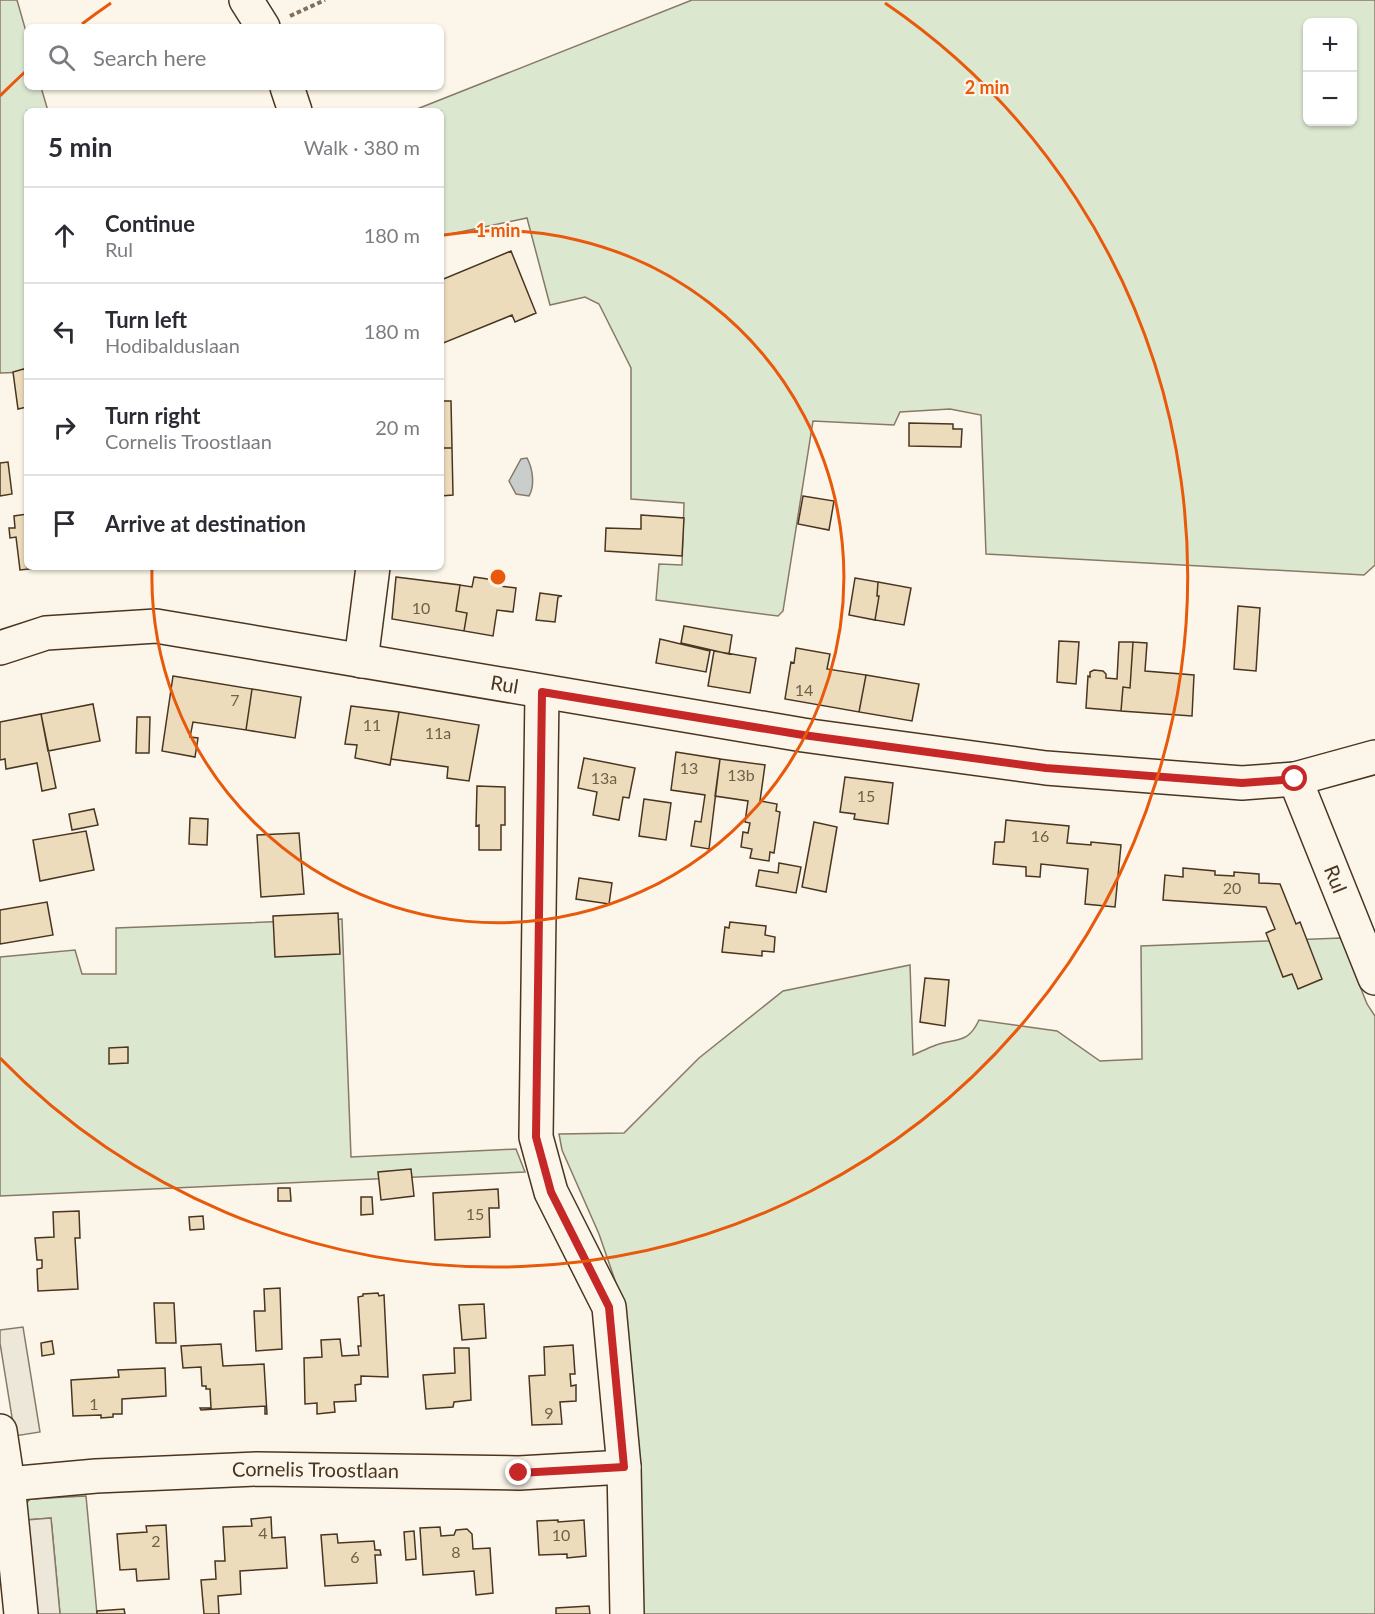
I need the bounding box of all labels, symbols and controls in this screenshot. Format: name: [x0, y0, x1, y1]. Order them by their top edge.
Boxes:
map controls: [1303, 18, 1357, 126]
button: +: [1303, 18, 1357, 72]
search box: [24, 24, 444, 90]
icon: search: [45, 41, 78, 74]
text: Search here: [93, 44, 206, 71]
button: −: [1303, 72, 1357, 126]
text: 2 min: [965, 76, 1009, 98]
text: 5 min: [48, 131, 112, 163]
text: Walk · 380 m: [304, 135, 420, 159]
text: Continue: [105, 210, 195, 237]
icon: ahead: [48, 219, 81, 252]
text: 1 min: [476, 219, 520, 241]
text: 180 m: [364, 223, 420, 247]
text: Rul: [105, 237, 133, 261]
text: Turn left: [105, 306, 187, 333]
icon: left: [48, 315, 81, 348]
text: 180 m: [364, 319, 420, 343]
text: Hodibalduslaan: [105, 333, 240, 357]
text: Turn right: [105, 402, 200, 429]
icon: right: [48, 411, 81, 444]
text: 20 m: [375, 415, 420, 439]
text: Cornelis Troostlaan: [105, 429, 272, 453]
icon: arrive: [48, 507, 81, 540]
text: Arrive at destination: [105, 510, 306, 537]
centre of rings: [488, 567, 508, 587]
house number: 10: [412, 598, 430, 617]
street label: Rul: [489, 670, 520, 698]
house number: 14: [795, 680, 813, 699]
house number: 7: [230, 690, 240, 709]
house number: 11: [363, 715, 381, 734]
house number: 11a: [425, 723, 451, 742]
house number: 13: [680, 758, 698, 777]
house number: 13b: [727, 765, 755, 784]
route start: [1281, 765, 1307, 791]
house number: 13a: [591, 768, 617, 787]
house number: 15: [857, 786, 875, 805]
house number: 16: [1031, 826, 1049, 845]
street label: Rul: [1320, 861, 1353, 896]
house number: 20: [1223, 878, 1241, 897]
house number: 15: [466, 1204, 484, 1223]
house number: 1: [89, 1394, 99, 1413]
house number: 9: [544, 1403, 554, 1422]
street label: Cornelis Troostlaan: [231, 1456, 399, 1482]
route end: [505, 1459, 531, 1485]
house number: 4: [258, 1523, 268, 1542]
house number: 10: [552, 1525, 570, 1544]
house number: 2: [151, 1531, 161, 1550]
house number: 8: [451, 1542, 461, 1561]
house number: 6: [350, 1547, 360, 1566]

